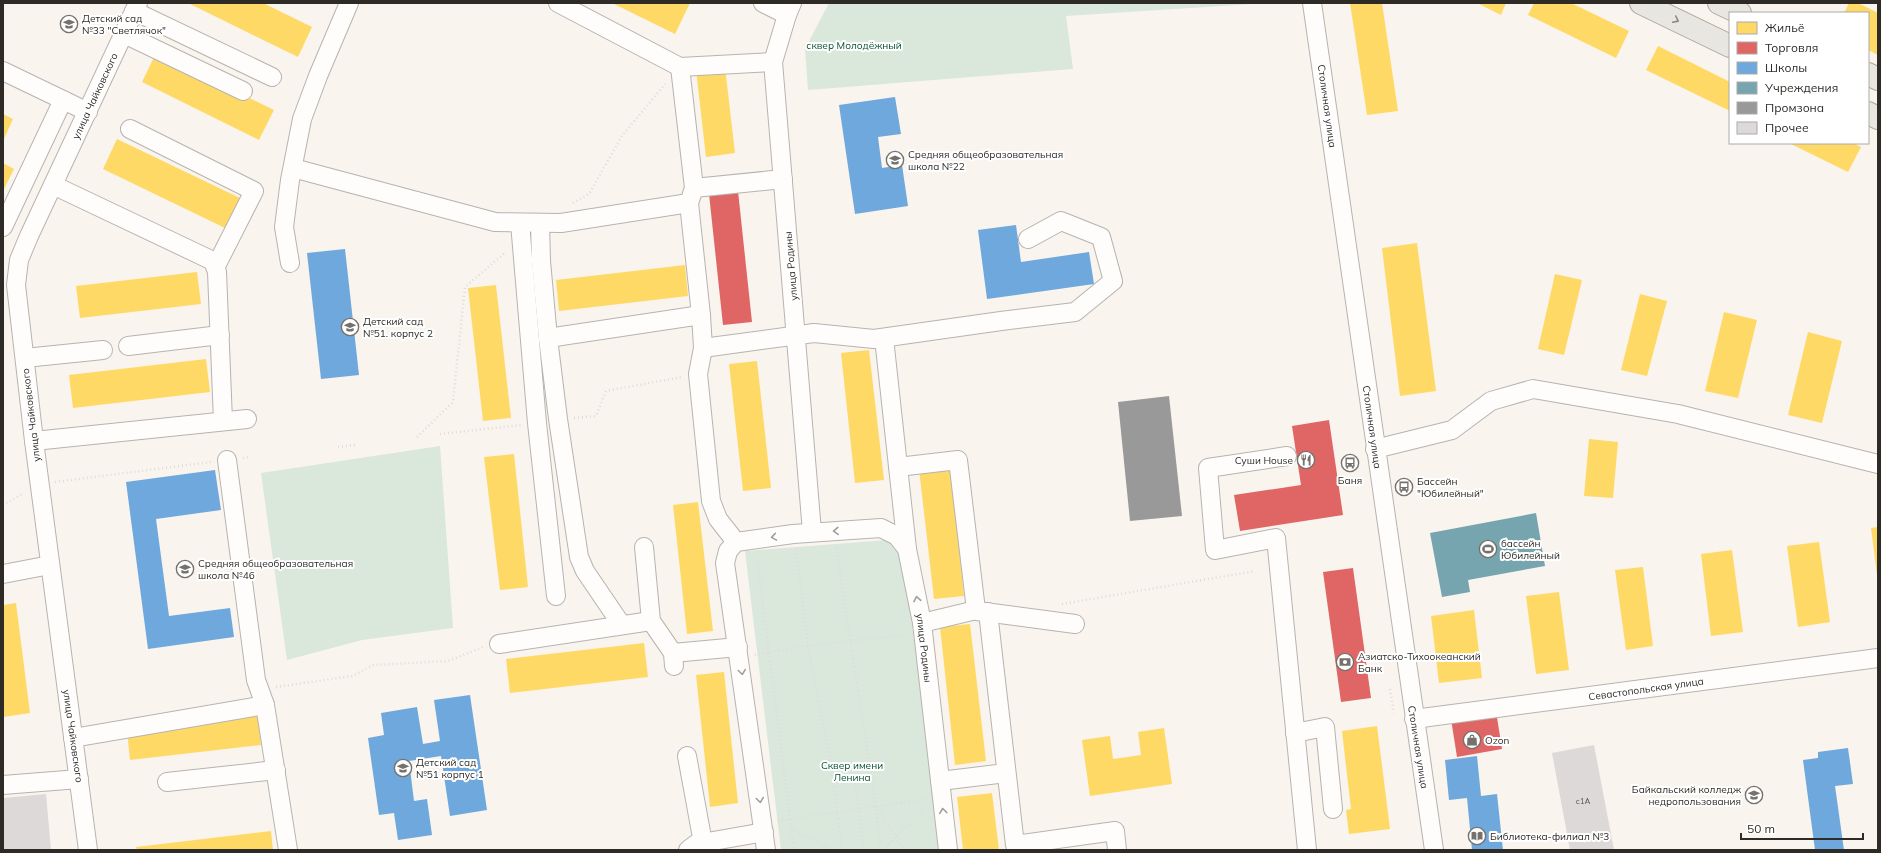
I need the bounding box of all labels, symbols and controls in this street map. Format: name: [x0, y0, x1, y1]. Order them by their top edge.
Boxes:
place label: Детский сад №33 "Светлячок": [82, 12, 166, 37]
legend: [1729, 12, 1869, 144]
school or university icon: Детский сад №33 "Светлячок": [59, 14, 79, 34]
one-way arrow: [1671, 15, 1679, 23]
text: Жильё: [1765, 20, 1805, 35]
park label: сквер Молодёжный: [806, 39, 902, 52]
text: Торговля: [1765, 40, 1818, 55]
street label: улица Чайковского: [69, 50, 121, 141]
text: Школы: [1765, 60, 1807, 75]
street label: Столичная улица: [1315, 64, 1339, 148]
text: Учреждения: [1764, 80, 1838, 95]
text: Промзона: [1765, 100, 1824, 115]
text: Прочее: [1765, 120, 1809, 135]
place label: Средняя общеобразовательная школа №22: [908, 148, 1063, 173]
school or university icon: Средняя общеобразовательная школа №22: [885, 150, 905, 170]
street label: улица Родины: [782, 231, 800, 301]
place label: Детский сад №51. корпус 2: [363, 315, 433, 340]
school or university icon: Детский сад №51. корпус 2: [340, 317, 360, 337]
street label: улица Чайковского: [19, 367, 43, 462]
street label: Столичная улица: [1360, 385, 1384, 469]
restaurant icon: Суши House: [1296, 450, 1316, 470]
bus stop icon: Баня: [1340, 453, 1360, 473]
place label: Суши House: [1235, 454, 1293, 467]
place label: Баня: [1338, 474, 1362, 487]
place label: Бассейн "Юбилейный": [1417, 475, 1484, 500]
bus stop icon: Бассейн "Юбилейный": [1394, 477, 1414, 497]
one-way arrow: [833, 527, 839, 535]
one-way arrow: [771, 532, 777, 541]
place label: бассейн Юбилейный: [1501, 537, 1560, 562]
sports icon: бассейн Юбилейный: [1478, 539, 1498, 559]
place label: Средняя общеобразовательная школа №46: [198, 557, 353, 582]
school or university icon: Средняя общеобразовательная школа №46: [175, 559, 195, 579]
one-way arrow: [913, 596, 922, 602]
street label: улица Родины: [913, 613, 935, 683]
place label: Азиатско-Тихоокеанский Банк: [1358, 650, 1481, 675]
bank icon: Азиатско-Тихоокеанский Банк: [1335, 652, 1355, 672]
one-way arrow: [737, 668, 746, 675]
street label: Севастопольская улица: [1588, 674, 1704, 704]
street label: улица Чайковского: [60, 689, 86, 784]
street label: Столичная улица: [1405, 705, 1431, 789]
shop icon: Ozon: [1462, 730, 1482, 750]
place label: Ozon: [1485, 734, 1510, 747]
place label: Детский сад №51 корпус 1: [416, 756, 484, 781]
school or university icon: Детский сад №51 корпус 1: [393, 758, 413, 778]
park label: Сквер имени Ленина: [821, 759, 883, 784]
place label: Байкальский колледж недропользования: [1632, 783, 1742, 808]
school or university icon: Байкальский колледж недропользования: [1744, 785, 1764, 805]
house number: с1А: [1576, 796, 1590, 806]
one-way arrow: [755, 797, 764, 803]
one-way arrow: [939, 808, 948, 814]
scale bar: [1741, 815, 1863, 841]
text: 50 m: [1747, 821, 1775, 836]
library icon: Библиотека-филиал №3: [1467, 826, 1487, 846]
place label: Библиотека-филиал №3: [1490, 830, 1609, 843]

